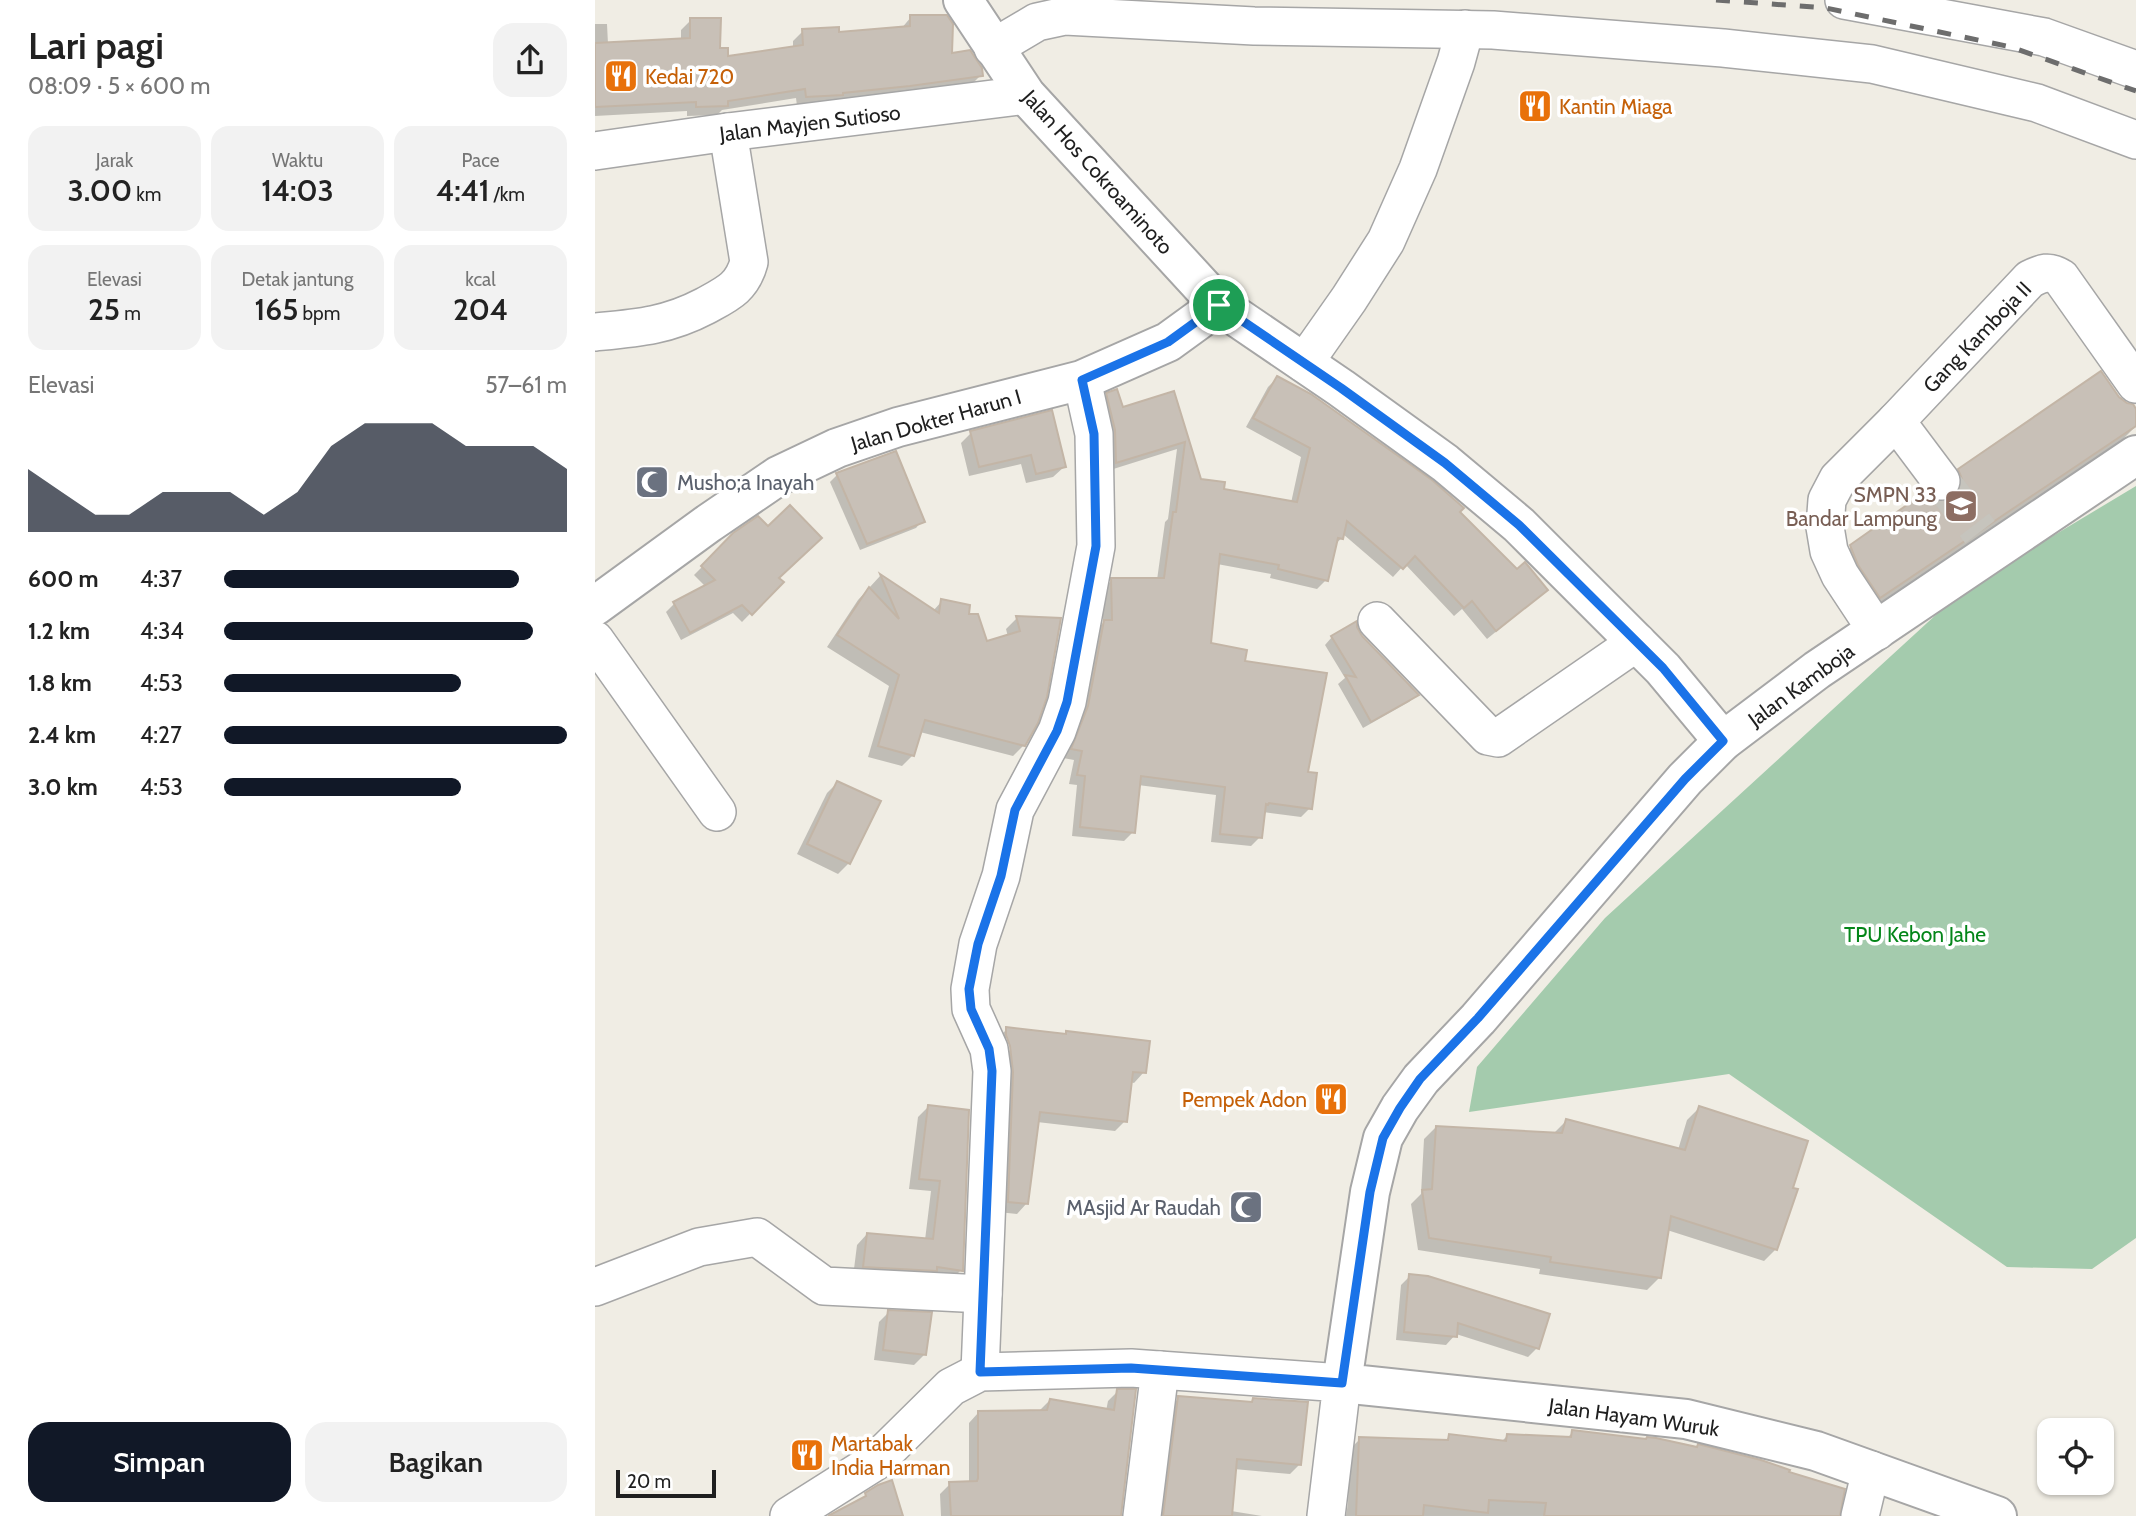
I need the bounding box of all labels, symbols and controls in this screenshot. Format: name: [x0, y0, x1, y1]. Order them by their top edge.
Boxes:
text: Lari pagi: [28, 22, 164, 69]
button: share: [493, 23, 567, 97]
restaurant icon: Kedai 720: [602, 57, 640, 95]
place label: Kedai 720: [645, 64, 734, 89]
text: 08:09 · 5 × 600 m: [28, 72, 210, 100]
street label: Jalan Hos Cokroaminoto: [1017, 84, 1178, 259]
restaurant icon: Kantin Miaga: [1516, 87, 1554, 125]
place label: Kantin Miaga: [1559, 94, 1672, 119]
street label: Jalan Mayjen Sutioso: [717, 99, 902, 148]
text: Jarak: [96, 149, 133, 172]
text: Waktu: [272, 149, 323, 172]
text: Pace: [462, 149, 499, 172]
text: 3.00: [68, 172, 132, 209]
text: 14:03: [261, 172, 334, 209]
text: 4:41: [436, 172, 489, 209]
text: km: [132, 183, 161, 206]
text: /km: [489, 183, 525, 206]
text: Elevasi: [87, 268, 142, 291]
text: Detak jantung: [242, 268, 353, 291]
text: kcal: [465, 268, 496, 291]
pin: [1189, 275, 1249, 335]
street label: Gang Kamboja II: [1918, 276, 2037, 398]
icon: arrive: [1200, 286, 1238, 324]
text: 25: [88, 291, 120, 328]
text: 165: [255, 291, 298, 328]
text: 204: [453, 291, 508, 328]
text: m: [120, 302, 141, 325]
text: bpm: [298, 302, 340, 325]
text: Elevasi: [28, 371, 94, 399]
text: 57–61 m: [485, 371, 567, 399]
street label: Jalan Dokter Harun I: [847, 384, 1024, 457]
mosque icon: Musho;a Inayah: [633, 463, 671, 501]
place label: Musho;a Inayah: [677, 470, 814, 495]
place label: SMPN 33 Bandar Lampung: [1786, 482, 1938, 531]
school or university icon: SMPN 33 Bandar Lampung: [1942, 487, 1980, 525]
text: 600 m: [28, 565, 99, 593]
text: 4:37: [140, 565, 182, 593]
text: 1.2 km: [28, 617, 90, 645]
text: 4:34: [140, 617, 184, 645]
street label: Jalan Kamboja: [1742, 638, 1859, 733]
text: 1.8 km: [28, 669, 92, 697]
text: 4:53: [140, 669, 183, 697]
text: 2.4 km: [28, 721, 96, 749]
text: 4:27: [140, 721, 182, 749]
text: 3.0 km: [28, 773, 98, 801]
text: 4:53: [140, 773, 183, 801]
park label: TPU Kebon Jahe: [1844, 922, 1986, 947]
restaurant icon: Pempek Adon: [1312, 1080, 1350, 1118]
place label: Pempek Adon: [1182, 1087, 1307, 1112]
mosque icon: MAsjid Ar Raudah: [1227, 1188, 1265, 1226]
place label: MAsjid Ar Raudah: [1066, 1195, 1221, 1221]
street label: Jalan Hayam Wuruk: [1546, 1393, 1721, 1441]
map controls: [2037, 1418, 2114, 1495]
button: locate: [2037, 1418, 2114, 1495]
button: Simpan: [28, 1422, 291, 1502]
button: Bagikan: [305, 1422, 567, 1502]
place label: Martabak India Harman: [831, 1431, 950, 1480]
restaurant icon: Martabak India Harman: [788, 1436, 826, 1474]
scale bar: [616, 1467, 716, 1499]
text: 20 m: [627, 1470, 671, 1493]

